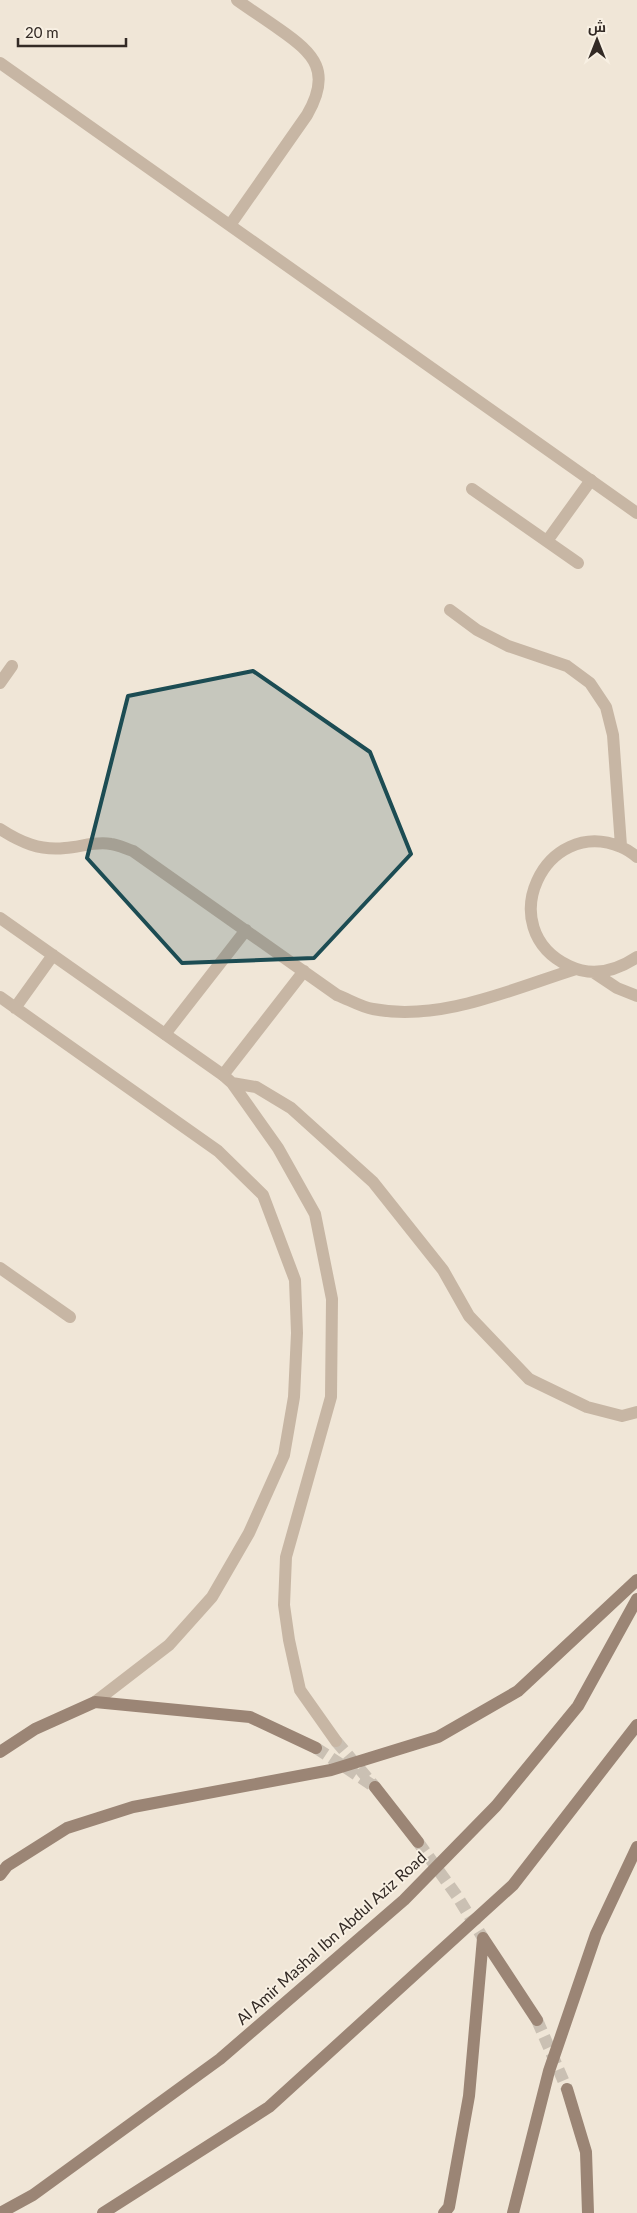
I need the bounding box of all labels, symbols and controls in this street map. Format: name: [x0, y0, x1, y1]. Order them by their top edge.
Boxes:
scale bar: [18, 15, 125, 47]
north arrow: [572, 15, 622, 65]
text: ش: [588, 18, 606, 36]
text: 20 m: [25, 23, 59, 41]
street label: Al Amir Mashal Ibn Abdul Aziz Road: [232, 1847, 430, 2028]

